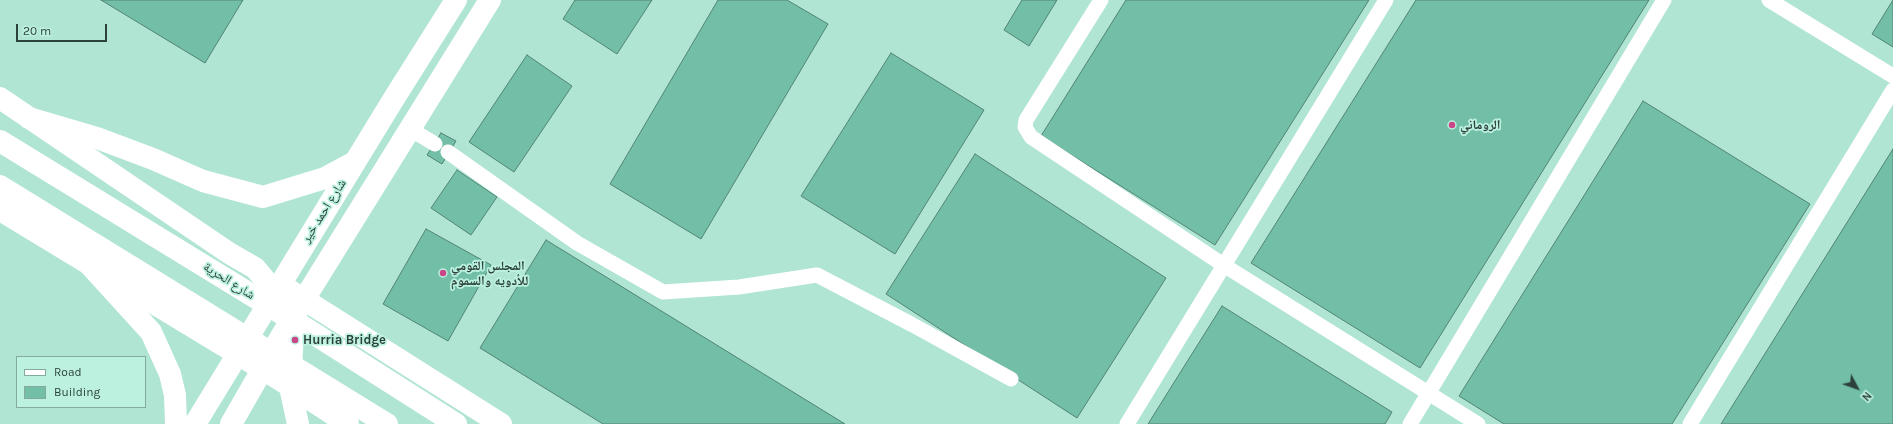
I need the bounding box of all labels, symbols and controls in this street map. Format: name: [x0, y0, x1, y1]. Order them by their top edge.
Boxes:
scale bar: [18, 16, 109, 42]
text: 20 m: [23, 24, 51, 38]
place label: الروماني: [1460, 117, 1501, 133]
marker: الروماني: [1447, 120, 1457, 130]
street label: شارع احمد خير: [298, 176, 350, 246]
place label: المجلس القومي للأدويه والسموم: [451, 258, 528, 289]
street label: شارع الحرية: [200, 259, 258, 303]
marker: المجلس القومي للأدويه والسموم: [438, 268, 448, 278]
place label: Hurria Bridge: [303, 332, 386, 348]
marker: Hurria Bridge: [290, 335, 300, 345]
legend: [16, 356, 146, 408]
text: Road: [54, 365, 82, 379]
north arrow: [1837, 368, 1877, 408]
text: Building: [54, 385, 100, 399]
text: N: [1859, 389, 1874, 403]

